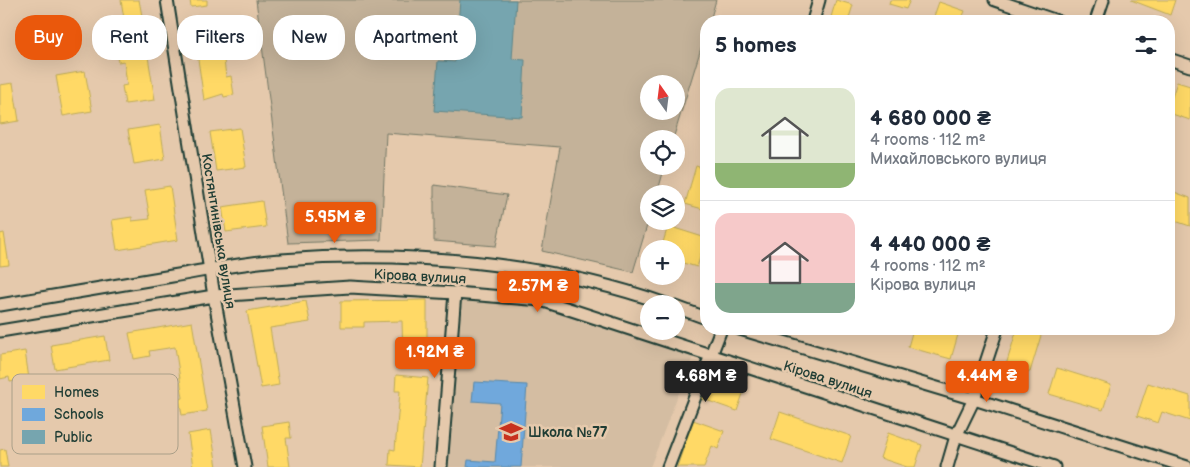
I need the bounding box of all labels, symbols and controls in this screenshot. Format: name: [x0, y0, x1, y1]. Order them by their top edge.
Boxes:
chip: Buy: [15, 15, 82, 60]
chip: Rent: [92, 15, 167, 60]
chip: Filters: [177, 15, 263, 60]
chip: New: [273, 15, 345, 60]
chip: Apartment: [355, 15, 476, 60]
icon: filters: [1132, 31, 1160, 59]
text: 5 homes: [715, 33, 797, 58]
north arrow: [640, 75, 685, 120]
map controls: [640, 75, 685, 340]
text: 4 680 000 ₴: [870, 106, 991, 131]
icon: home: [755, 108, 815, 168]
button: locate: [640, 130, 685, 175]
text: 4 rooms · 112 m²: [870, 131, 986, 150]
text: Михайловського вулиця: [870, 150, 1047, 169]
street label: Костянтинівська вулиця: [198, 152, 239, 310]
button: layers: [640, 185, 685, 230]
pin: 5.95M ₴: [289, 202, 381, 244]
text: 5.95M ₴: [305, 208, 365, 227]
text: 4 440 000 ₴: [870, 232, 990, 257]
icon: home: [755, 233, 815, 293]
button: +: [640, 240, 685, 285]
text: 4 rooms · 112 m²: [870, 257, 986, 276]
street label: Кірова вулиця: [373, 266, 467, 287]
pin: 2.57M ₴: [492, 270, 584, 313]
text: Кірова вулиця: [870, 276, 976, 295]
text: 2.57M ₴: [508, 277, 568, 296]
button: −: [640, 295, 685, 340]
pin: 1.92M ₴: [389, 336, 481, 379]
text: 1.92M ₴: [406, 343, 464, 362]
street label: Кірова вулиця: [781, 357, 875, 402]
pin: 4.68M ₴: [660, 360, 752, 403]
pin: 4.44M ₴: [941, 360, 1033, 403]
text: 4.68M ₴: [675, 367, 737, 386]
text: 4.44M ₴: [957, 367, 1017, 386]
legend: [12, 374, 178, 454]
text: Homes: [54, 384, 99, 401]
text: Schools: [54, 406, 104, 423]
school or university icon: Школа №77: [498, 419, 524, 445]
place label: Школа №77: [528, 424, 608, 441]
text: Public: [54, 429, 92, 446]

